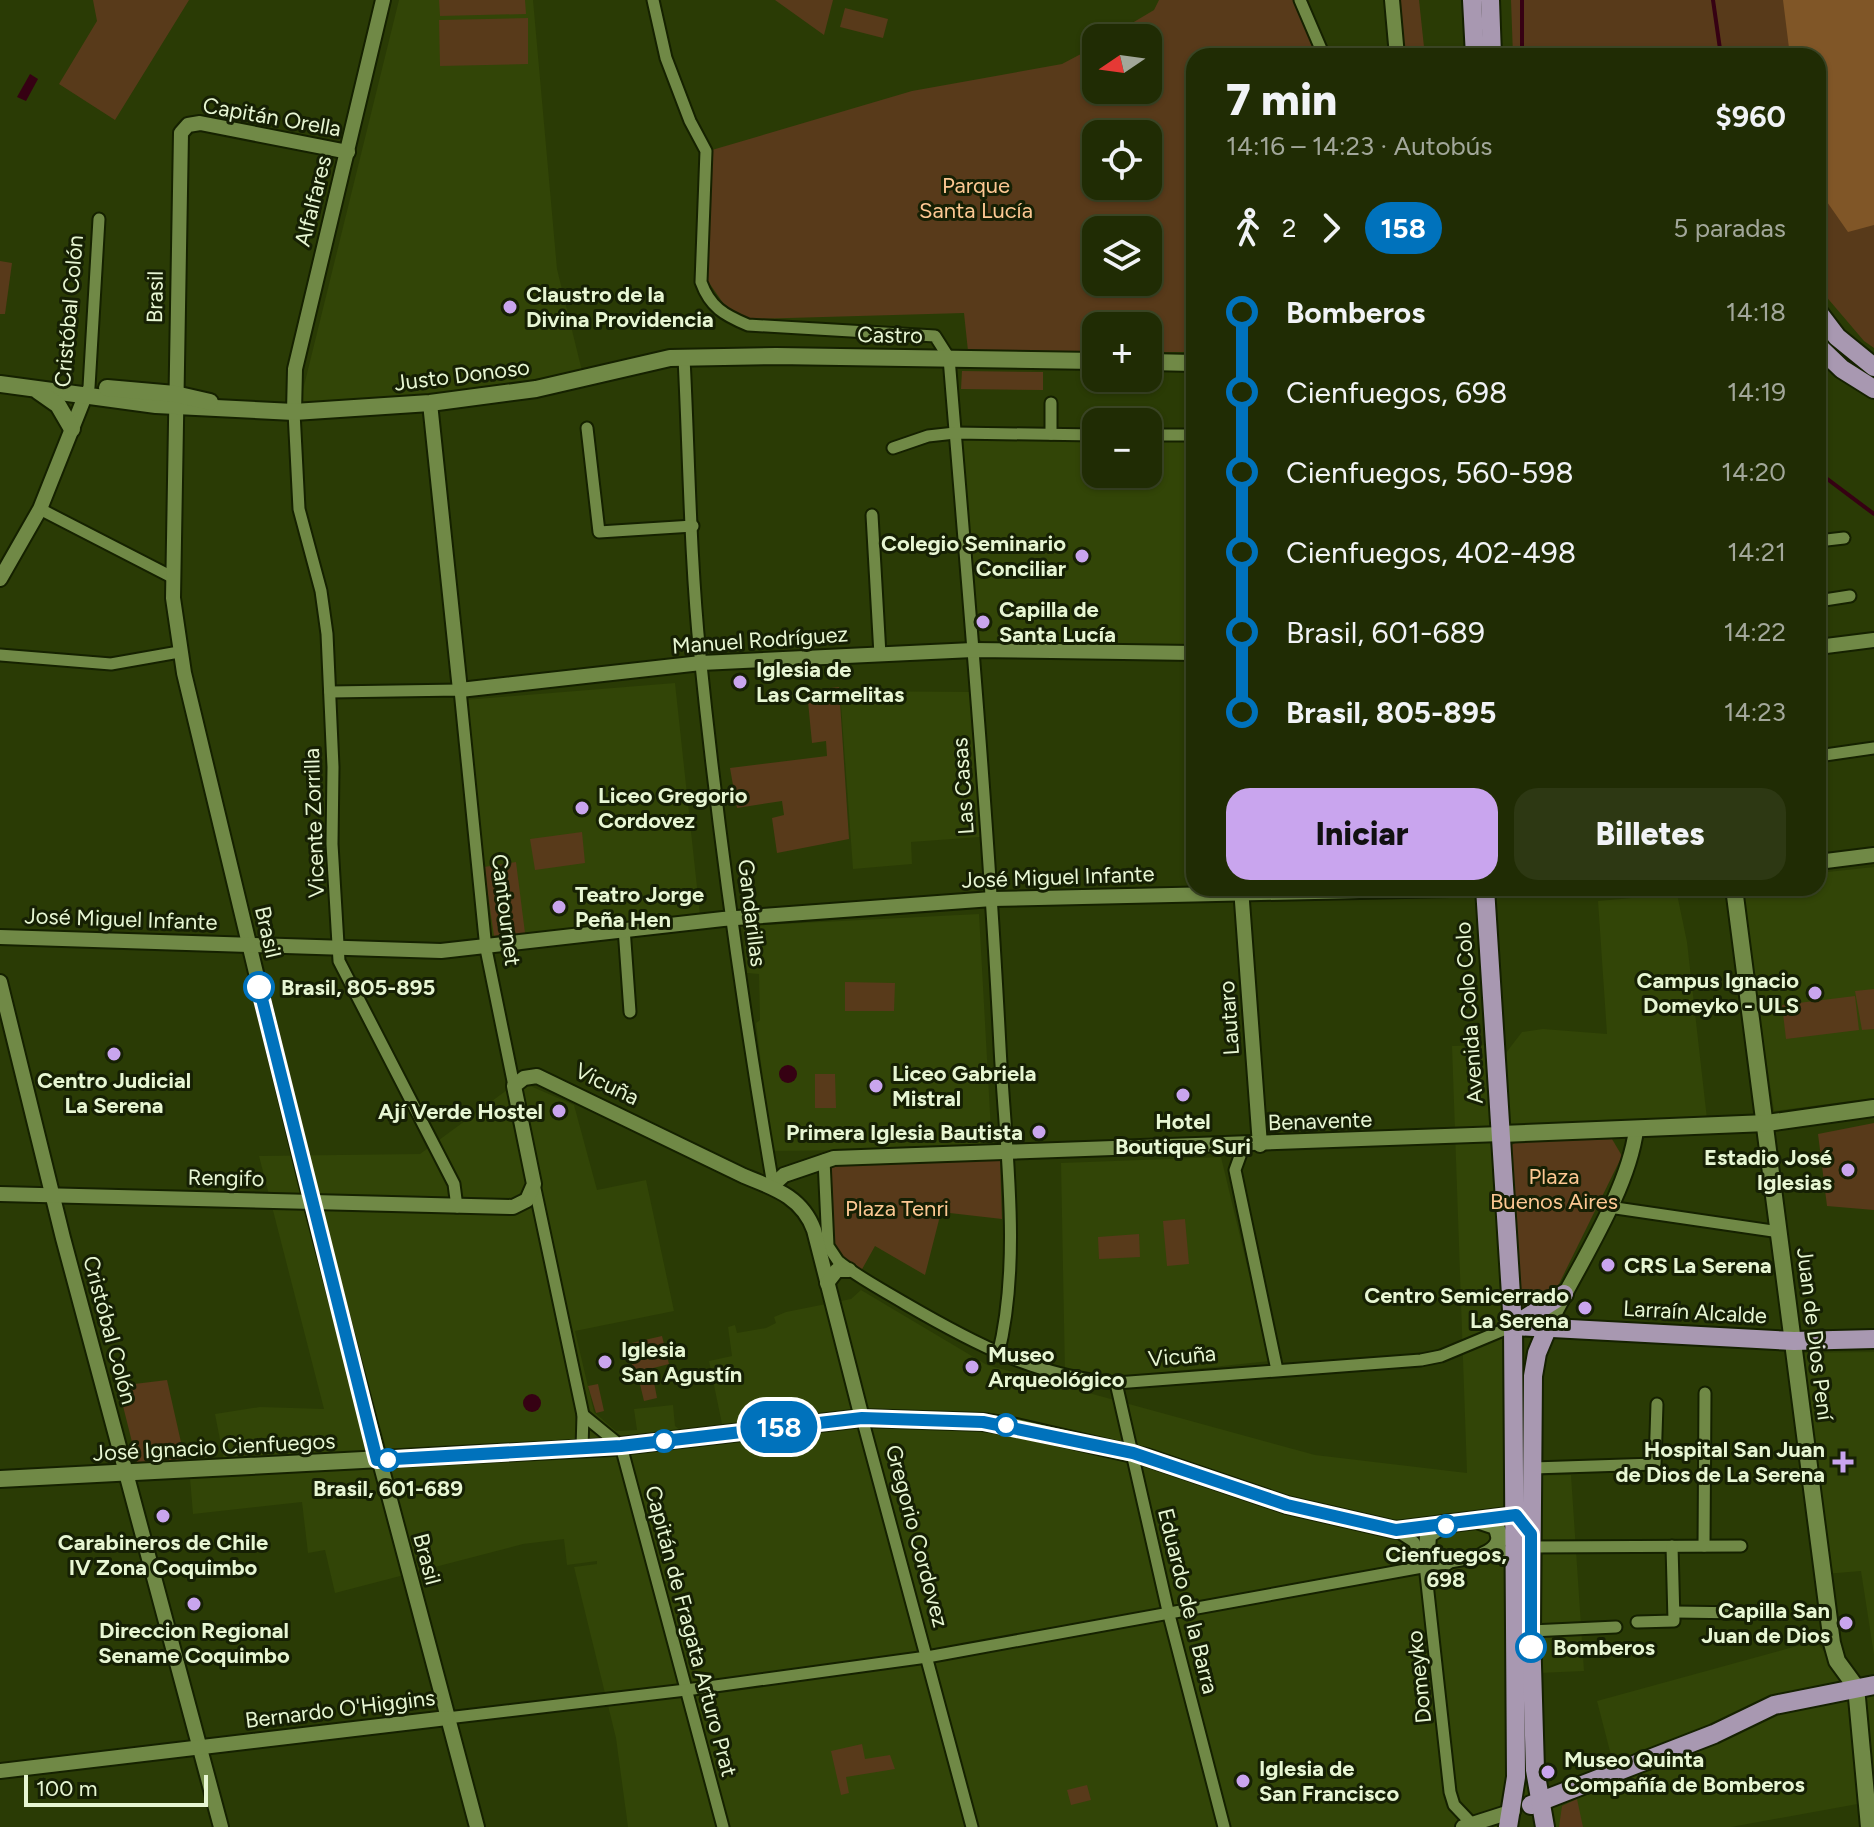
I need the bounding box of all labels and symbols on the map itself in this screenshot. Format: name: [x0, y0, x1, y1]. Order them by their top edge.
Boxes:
north arrow: [1082, 24, 1162, 104]
street label: Capitán Orella: [201, 92, 343, 142]
street label: Alfalfares: [289, 153, 337, 249]
park label: Parque Santa Lucía: [919, 172, 1033, 224]
street label: Cristóbal Colón: [49, 234, 89, 388]
street label: Brasil: [141, 271, 169, 323]
place label: Claustro de la Divina Providencia: [526, 281, 714, 333]
marker: Claustro de la Divina Providencia: [501, 298, 519, 316]
street label: Castro: [857, 321, 923, 349]
street label: Justo Donoso: [393, 353, 531, 397]
place label: Colegio Seminario Conciliar: [881, 530, 1067, 582]
marker: Colegio Seminario Conciliar: [1073, 547, 1091, 565]
place label: Capilla de Santa Lucía: [999, 596, 1116, 648]
marker: Capilla de Santa Lucía: [974, 613, 992, 631]
street label: Manuel Rodríguez: [671, 620, 849, 660]
place label: Iglesia de Las Carmelitas: [756, 656, 904, 708]
marker: Iglesia de Las Carmelitas: [731, 673, 749, 691]
street label: Las Casas: [946, 737, 980, 835]
street label: Vicente Zorrilla: [298, 748, 330, 898]
place label: Liceo Gregorio Cordovez: [598, 782, 748, 834]
marker: Liceo Gregorio Cordovez: [573, 799, 591, 817]
street label: Cantournet: [486, 852, 526, 968]
street label: Gandarillas: [732, 858, 772, 968]
street label: José Miguel Infante: [961, 860, 1155, 894]
place label: Teatro Jorge Peña Hen: [575, 881, 704, 933]
marker: Teatro Jorge Peña Hen: [550, 898, 568, 916]
street label: José Miguel Infante: [24, 902, 218, 936]
street label: Brasil: [249, 903, 287, 961]
street label: Avenida Colo Colo: [1449, 921, 1489, 1105]
place label: Campus Ignacio Domeyko - ULS: [1637, 967, 1799, 1019]
marker: Brasil, 805-895: [244, 972, 274, 1002]
place label: Brasil, 805-895: [281, 974, 435, 1001]
street label: Lautaro: [1213, 980, 1245, 1056]
marker: Campus Ignacio Domeyko - ULS: [1806, 984, 1824, 1002]
marker: Centro Judicial La Serena: [105, 1045, 123, 1063]
street label: Vicuña: [571, 1057, 643, 1111]
place label: Liceo Gabriela Mistral: [892, 1060, 1036, 1112]
place label: Centro Judicial La Serena: [37, 1067, 191, 1119]
marker: Liceo Gabriela Mistral: [867, 1077, 885, 1095]
marker: Hotel Boutique Suri: [1174, 1086, 1192, 1104]
place label: Ají Verde Hostel: [378, 1098, 543, 1125]
marker: Ají Verde Hostel: [550, 1102, 568, 1120]
street label: Benavente: [1267, 1106, 1373, 1136]
place label: Hotel Boutique Suri: [1115, 1108, 1251, 1160]
place label: Primera Iglesia Bautista: [786, 1119, 1023, 1146]
marker: Primera Iglesia Bautista: [1030, 1123, 1048, 1141]
place label: Estadio José Iglesias: [1704, 1144, 1832, 1196]
marker: Estadio José Iglesias: [1839, 1161, 1857, 1179]
park label: Plaza Buenos Aires: [1490, 1163, 1618, 1215]
street label: Rengifo: [187, 1164, 265, 1192]
park label: Plaza Tenri: [845, 1195, 949, 1222]
street label: Juan de Dios Pení: [1791, 1246, 1839, 1423]
place label: CRS La Serena: [1624, 1252, 1772, 1279]
street label: Cristóbal Colón: [77, 1253, 143, 1407]
marker: CRS La Serena: [1599, 1256, 1617, 1274]
place label: Centro Semicerrado La Serena: [1364, 1282, 1569, 1334]
street label: Larraín Alcalde: [1622, 1295, 1768, 1329]
marker: Centro Semicerrado La Serena: [1576, 1299, 1594, 1317]
place label: Iglesia San Agustín: [621, 1336, 742, 1388]
street label: Vicuña: [1147, 1340, 1217, 1372]
place label: Museo Arqueológico: [988, 1341, 1125, 1393]
marker: Iglesia San Agustín: [596, 1353, 614, 1371]
marker: Museo Arqueológico: [963, 1358, 981, 1376]
line badge: 158: [733, 1401, 825, 1453]
unlabelled marker: [995, 1414, 1017, 1436]
street label: José Ignacio Cienfuegos: [92, 1427, 336, 1467]
unlabelled marker: [653, 1430, 675, 1452]
place label: Hospital San Juan de Dios de La Serena: [1615, 1436, 1825, 1488]
street label: Gregorio Cordovez: [880, 1442, 954, 1630]
marker: Brasil, 601-689: [377, 1449, 399, 1471]
marker: Hospital San Juan de Dios de La Serena: [1832, 1451, 1854, 1473]
place label: Brasil, 601-689: [313, 1475, 463, 1502]
street label: Capitán de Fragata Arturo Prat: [639, 1482, 743, 1780]
street label: Eduardo de la Barra: [1152, 1505, 1224, 1697]
marker: Carabineros de Chile IV Zona Coquimbo: [154, 1507, 172, 1525]
marker: Cienfuegos, 698: [1435, 1515, 1457, 1537]
place label: Carabineros de Chile IV Zona Coquimbo: [58, 1529, 268, 1581]
street label: Brasil: [407, 1530, 447, 1588]
place label: Cienfuegos, 698: [1385, 1541, 1507, 1593]
marker: Direccion Regional Sename Coquimbo: [185, 1595, 203, 1613]
place label: Capilla San Juan de Dios: [1701, 1597, 1830, 1649]
marker: Capilla San Juan de Dios: [1837, 1614, 1855, 1632]
place label: Direccion Regional Sename Coquimbo: [98, 1617, 290, 1669]
street label: Domeyko: [1401, 1629, 1437, 1725]
marker: Bomberos: [1516, 1632, 1546, 1662]
place label: Bomberos: [1553, 1634, 1655, 1661]
street label: Bernardo O'Higgins: [243, 1684, 437, 1734]
place label: Museo Quinta Compañía de Bomberos: [1564, 1746, 1805, 1798]
place label: Iglesia de San Francisco: [1259, 1755, 1399, 1807]
marker: Museo Quinta Compañía de Bomberos: [1539, 1763, 1557, 1781]
scale bar: [24, 1771, 208, 1807]
marker: Iglesia de San Francisco: [1234, 1772, 1252, 1790]

